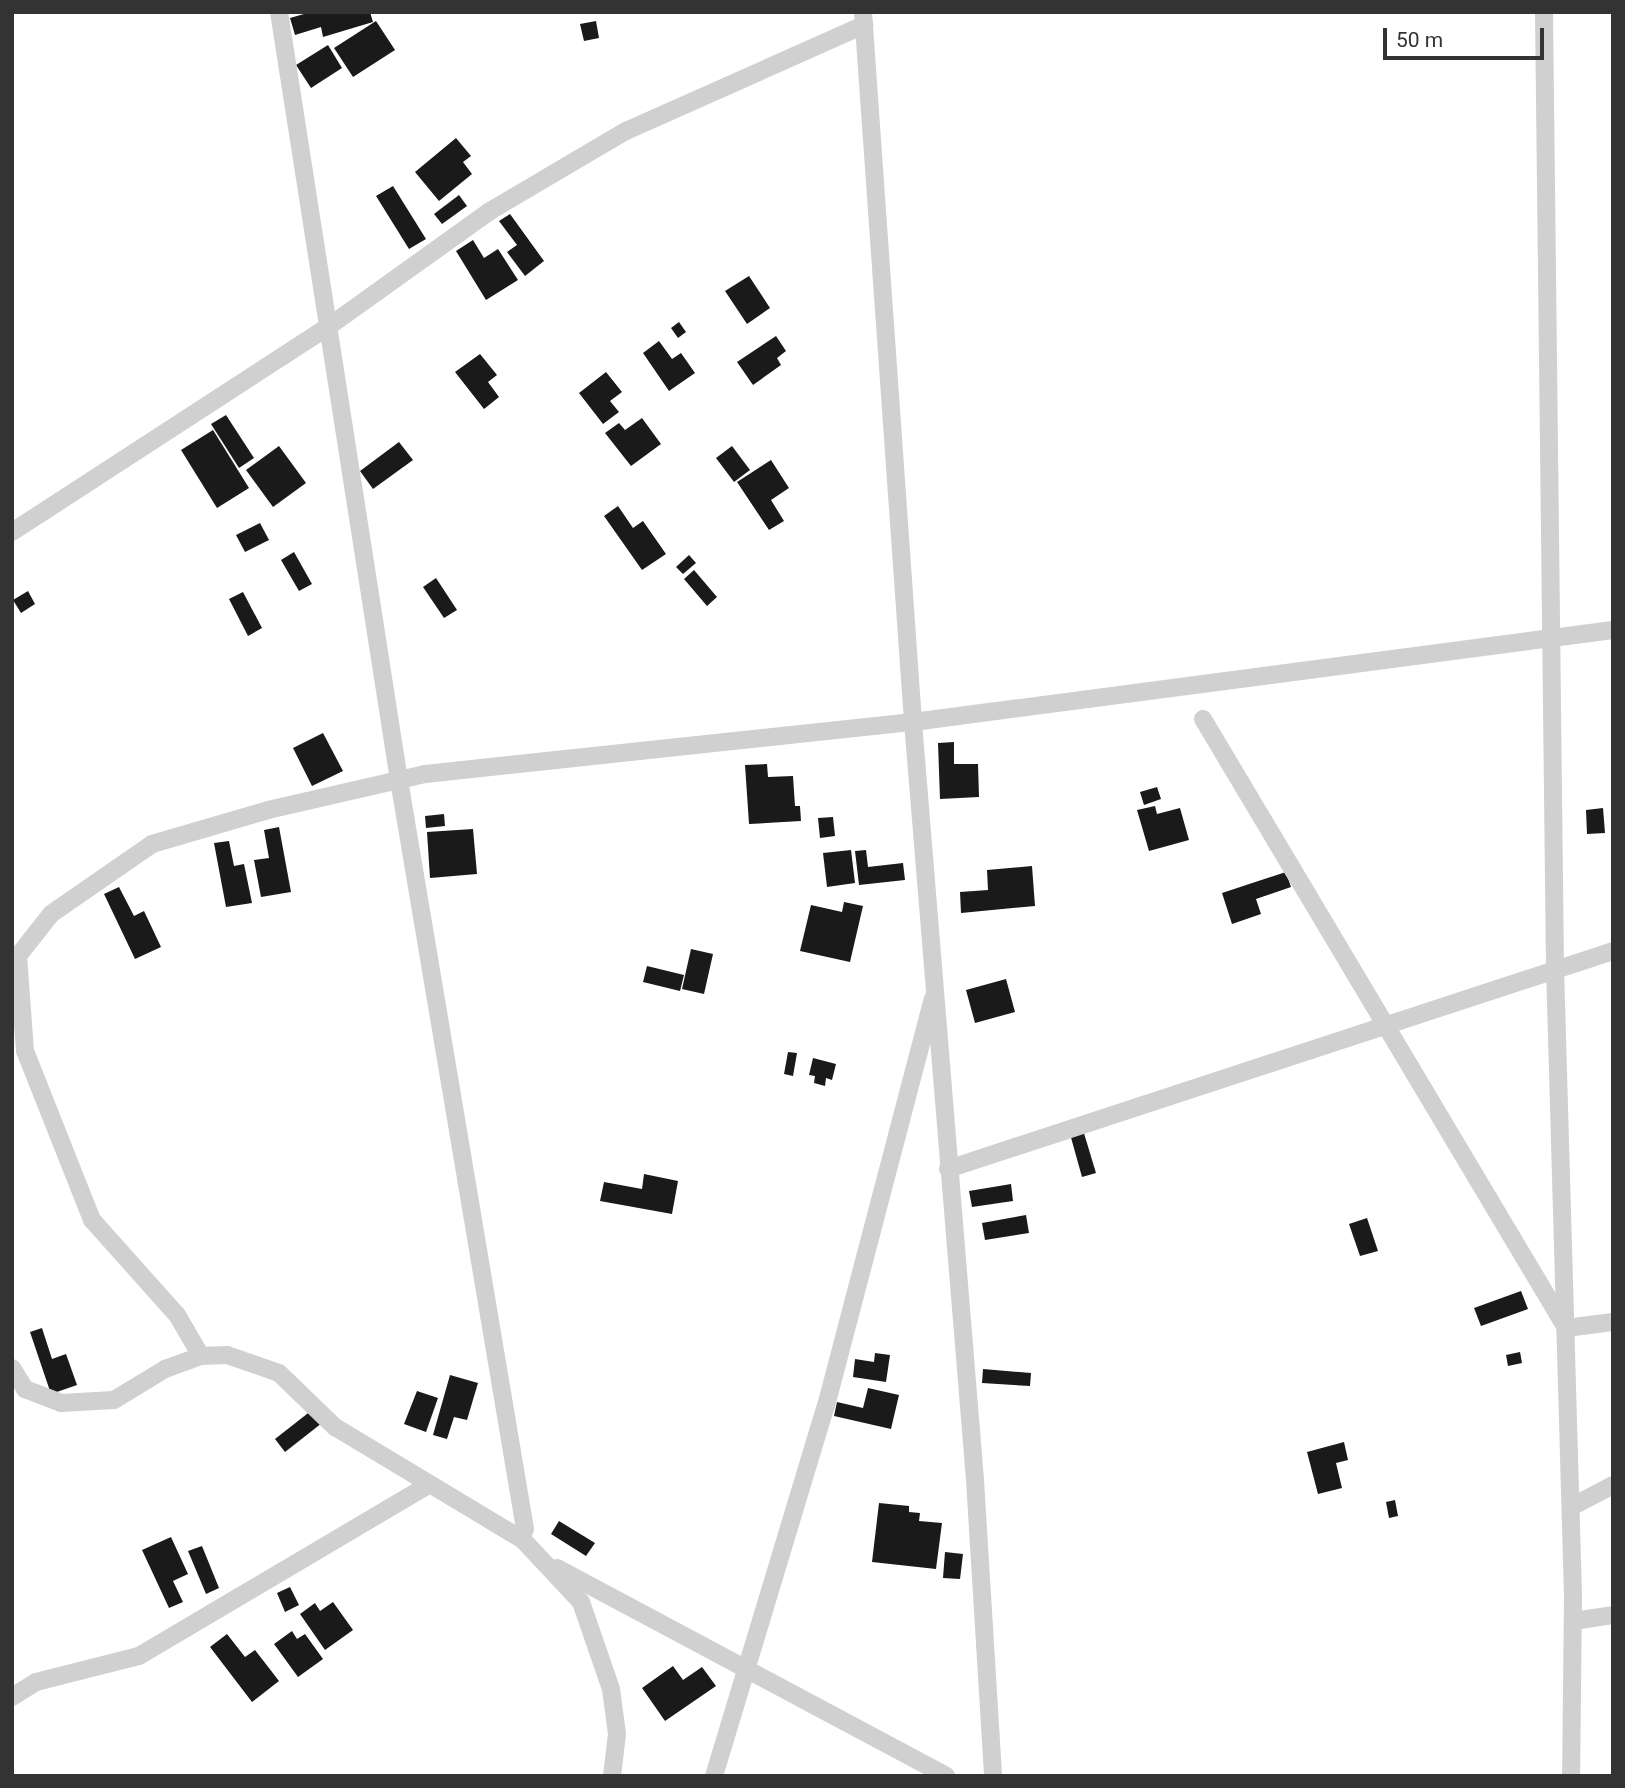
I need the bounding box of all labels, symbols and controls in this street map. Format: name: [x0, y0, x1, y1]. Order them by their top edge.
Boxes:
scale bar: [1387, 14, 1548, 58]
text: 50 m: [1396, 28, 1443, 52]

